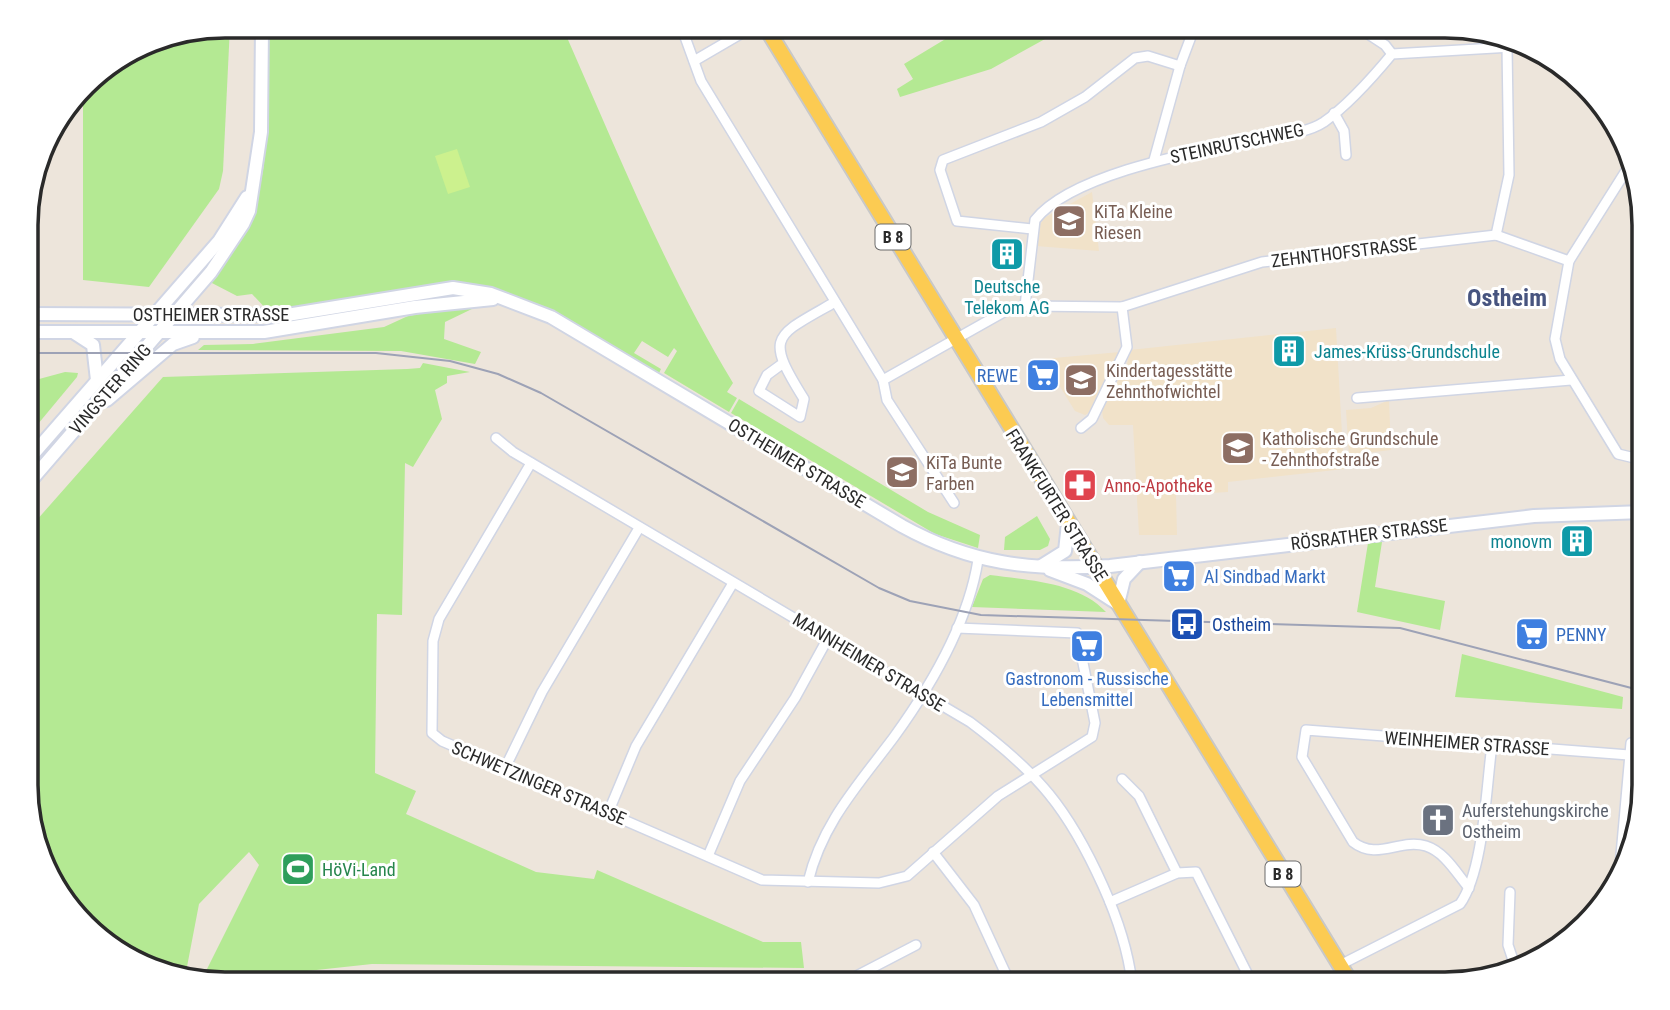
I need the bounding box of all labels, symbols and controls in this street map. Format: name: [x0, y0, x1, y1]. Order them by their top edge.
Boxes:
street label: STEINRUTSCHWEG: [1168, 119, 1306, 167]
place label: KiTa Kleine Riesen: [1094, 201, 1173, 243]
school or university icon: KiTa Kleine Riesen: [1050, 202, 1088, 240]
road number: B 8: [876, 224, 910, 249]
street label: ZEHNTHOFSTRASSE: [1270, 233, 1418, 271]
building icon: Deutsche Telekom AG: [988, 235, 1026, 273]
place label: Deutsche Telekom AG: [964, 276, 1050, 318]
district label: Ostheim: [1467, 284, 1547, 312]
street label: OSTHEIMER STRASSE: [133, 304, 289, 325]
building icon: James-Krüss-Grundschule: [1270, 332, 1308, 370]
street label: VINGSTER RING: [65, 339, 155, 439]
place label: James-Krüss-Grundschule: [1314, 341, 1500, 362]
supermarket icon: REWE: [1024, 356, 1062, 394]
place label: Kindertagesstätte Zehnthofwichtel: [1106, 360, 1233, 402]
school or university icon: Kindertagesstätte Zehnthofwichtel: [1062, 361, 1100, 399]
place label: REWE: [977, 365, 1018, 386]
street label: OSTHEIMER STRASSE: [724, 414, 870, 512]
street label: FRANKFURTER STRASSE: [1002, 425, 1112, 585]
place label: Katholische Grundschule - Zehnthofstraße: [1262, 428, 1439, 470]
school or university icon: Katholische Grundschule - Zehnthofstraße: [1219, 429, 1257, 467]
place label: KiTa Bunte Farben: [926, 452, 1002, 494]
school or university icon: KiTa Bunte Farben: [883, 453, 921, 491]
pharmacy icon: Anno-Apotheke: [1061, 466, 1099, 504]
place label: Anno-Apotheke: [1104, 475, 1212, 496]
street label: RÖSRATHER STRASSE: [1289, 514, 1449, 554]
building icon: monovm: [1558, 522, 1596, 560]
place label: monovm: [1491, 531, 1552, 552]
supermarket icon: Al Sindbad Markt: [1160, 557, 1198, 595]
place label: Al Sindbad Markt: [1204, 566, 1325, 587]
bus stop icon: Ostheim: [1168, 605, 1206, 643]
street label: MANNHEIMER STRASSE: [789, 608, 949, 716]
place label: Ostheim: [1212, 614, 1271, 635]
supermarket icon: PENNY: [1513, 615, 1551, 653]
place label: PENNY: [1556, 624, 1607, 645]
supermarket icon: Gastronom - Russische Lebensmittel: [1068, 627, 1106, 665]
place label: Gastronom - Russische Lebensmittel: [1005, 668, 1169, 710]
street label: WEINHEIMER STRASSE: [1384, 727, 1550, 759]
street label: SCHWETZINGER STRASSE: [449, 737, 629, 829]
place label: Auferstehungskirche Ostheim: [1462, 800, 1609, 842]
church icon: Auferstehungskirche Ostheim: [1419, 801, 1457, 839]
sports icon: HöVi-Land: [279, 850, 317, 888]
place label: HöVi-Land: [322, 859, 396, 880]
road number: B 8: [1266, 862, 1300, 887]

